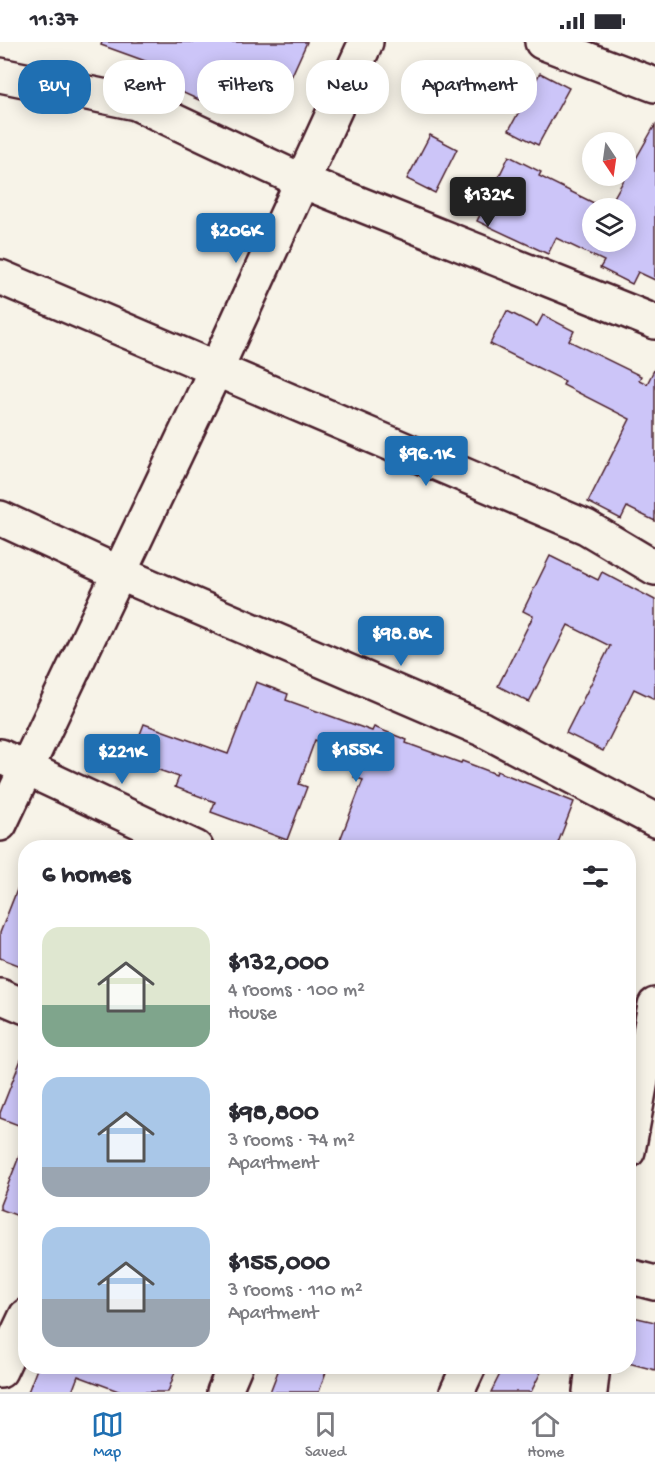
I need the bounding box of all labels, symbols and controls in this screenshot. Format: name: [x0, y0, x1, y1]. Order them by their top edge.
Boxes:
text: 11:37: [30, 8, 78, 34]
chip: Buy: [18, 60, 91, 114]
chip: Rent: [103, 60, 185, 114]
chip: Filters: [197, 60, 294, 114]
chip: New: [306, 60, 389, 114]
chip: Apartment: [401, 60, 537, 114]
north arrow: [582, 132, 636, 186]
map controls: [582, 132, 636, 252]
pin: $132K: [446, 177, 530, 228]
text: $132K: [464, 185, 512, 208]
button: layers: [582, 198, 636, 252]
pin: $206K: [194, 213, 278, 264]
text: $206K: [210, 221, 262, 244]
pin: $96.1K: [377, 436, 475, 487]
text: $96.1K: [399, 444, 453, 467]
pin: $98.8K: [352, 616, 450, 667]
text: $98.8K: [372, 624, 430, 647]
pin: $155K: [314, 732, 398, 783]
pin: $221K: [80, 734, 164, 785]
text: $155K: [331, 740, 381, 763]
text: $221K: [98, 742, 146, 765]
icon: filters: [579, 860, 612, 893]
text: 6 homes: [42, 861, 130, 892]
text: $132,000: [228, 949, 329, 980]
icon: home: [90, 951, 162, 1023]
text: 4 rooms · 100 m²: [228, 980, 365, 1003]
text: House: [228, 1003, 277, 1026]
text: $98,800: [228, 1099, 319, 1130]
icon: home: [90, 1101, 162, 1173]
text: 3 rooms · 74 m²: [228, 1130, 355, 1153]
text: Apartment: [228, 1153, 318, 1176]
text: $155,000: [228, 1249, 330, 1280]
icon: home: [90, 1251, 162, 1323]
text: 3 rooms · 110 m²: [228, 1280, 363, 1303]
text: Apartment: [228, 1303, 318, 1326]
tab: Map: [91, 1408, 124, 1463]
tab: Saved: [305, 1408, 346, 1463]
tab: Home: [527, 1408, 564, 1463]

